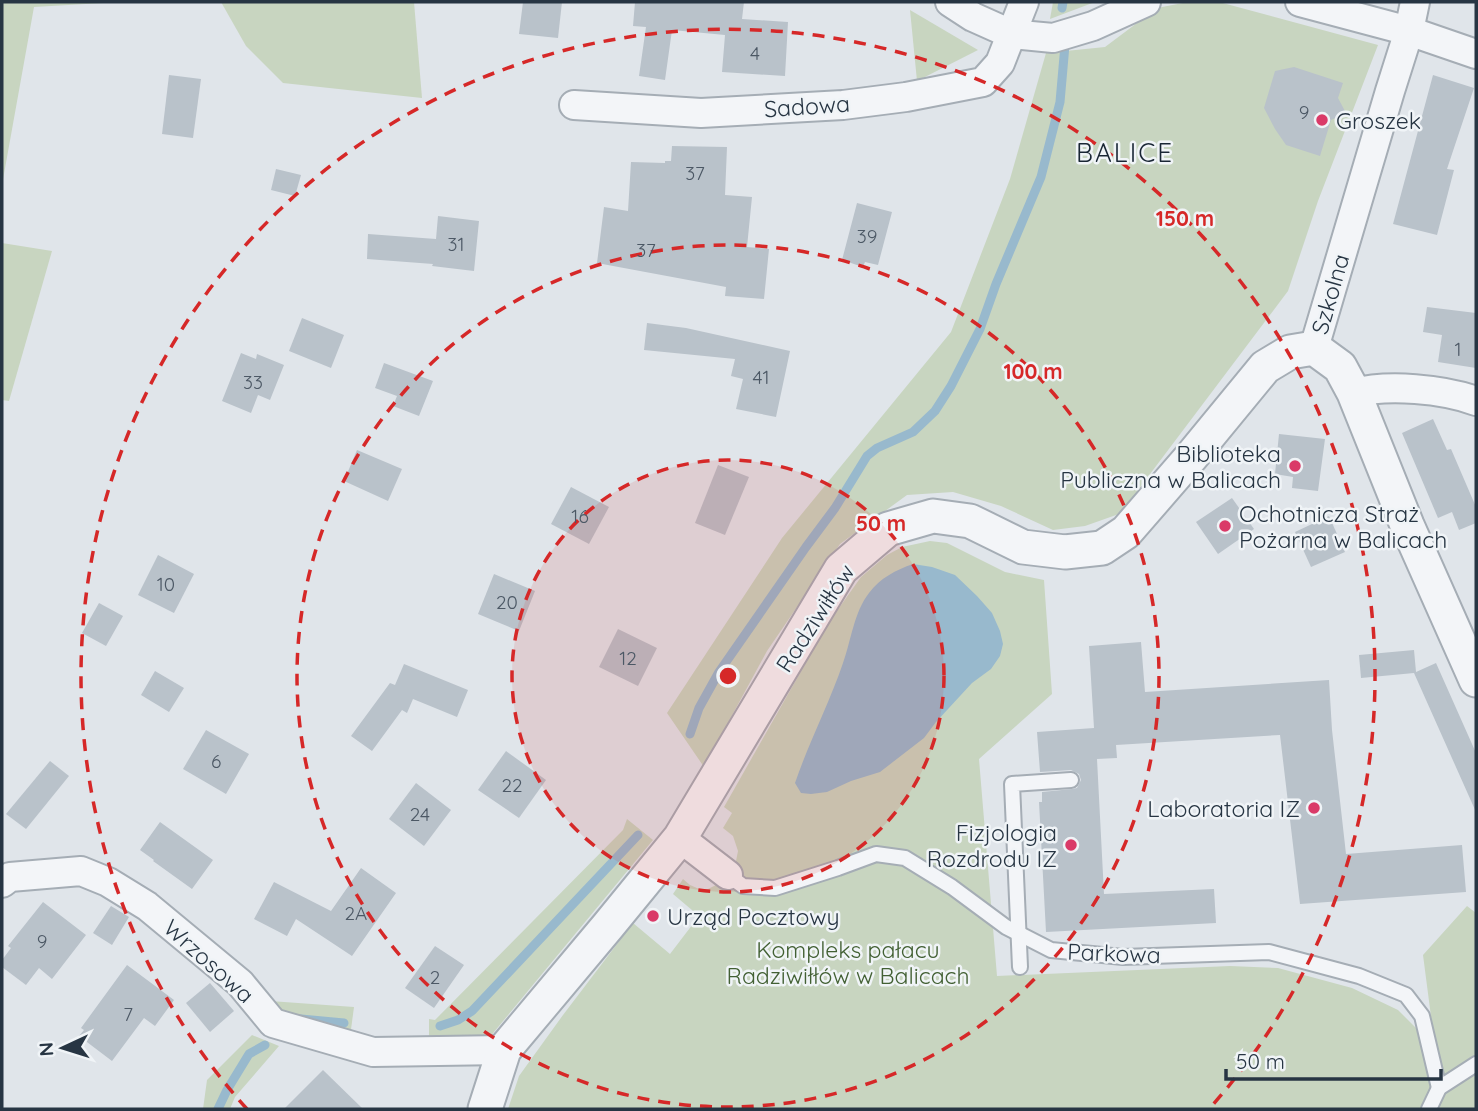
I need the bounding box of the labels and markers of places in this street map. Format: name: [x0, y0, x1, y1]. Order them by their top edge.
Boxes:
place label: Groszek: [1336, 106, 1421, 135]
marker: Groszek: [1314, 112, 1330, 128]
place label: Biblioteka Publiczna w Balicach: [1060, 439, 1281, 494]
marker: Biblioteka Publiczna w Balicach: [1287, 458, 1303, 474]
place label: Ochotnicza Straż Pożarna w Balicach: [1239, 499, 1447, 554]
marker: Ochotnicza Straż Pożarna w Balicach: [1217, 518, 1233, 534]
centre of rings: [716, 664, 740, 688]
place label: Laboratoria IZ: [1147, 794, 1300, 823]
marker: Laboratoria IZ: [1306, 800, 1322, 816]
place label: Fizjologia Rozdrodu IZ: [927, 818, 1057, 873]
marker: Fizjologia Rozdrodu IZ: [1063, 837, 1079, 853]
place label: Urząd Pocztowy: [667, 902, 840, 931]
marker: Urząd Pocztowy: [645, 908, 661, 924]

